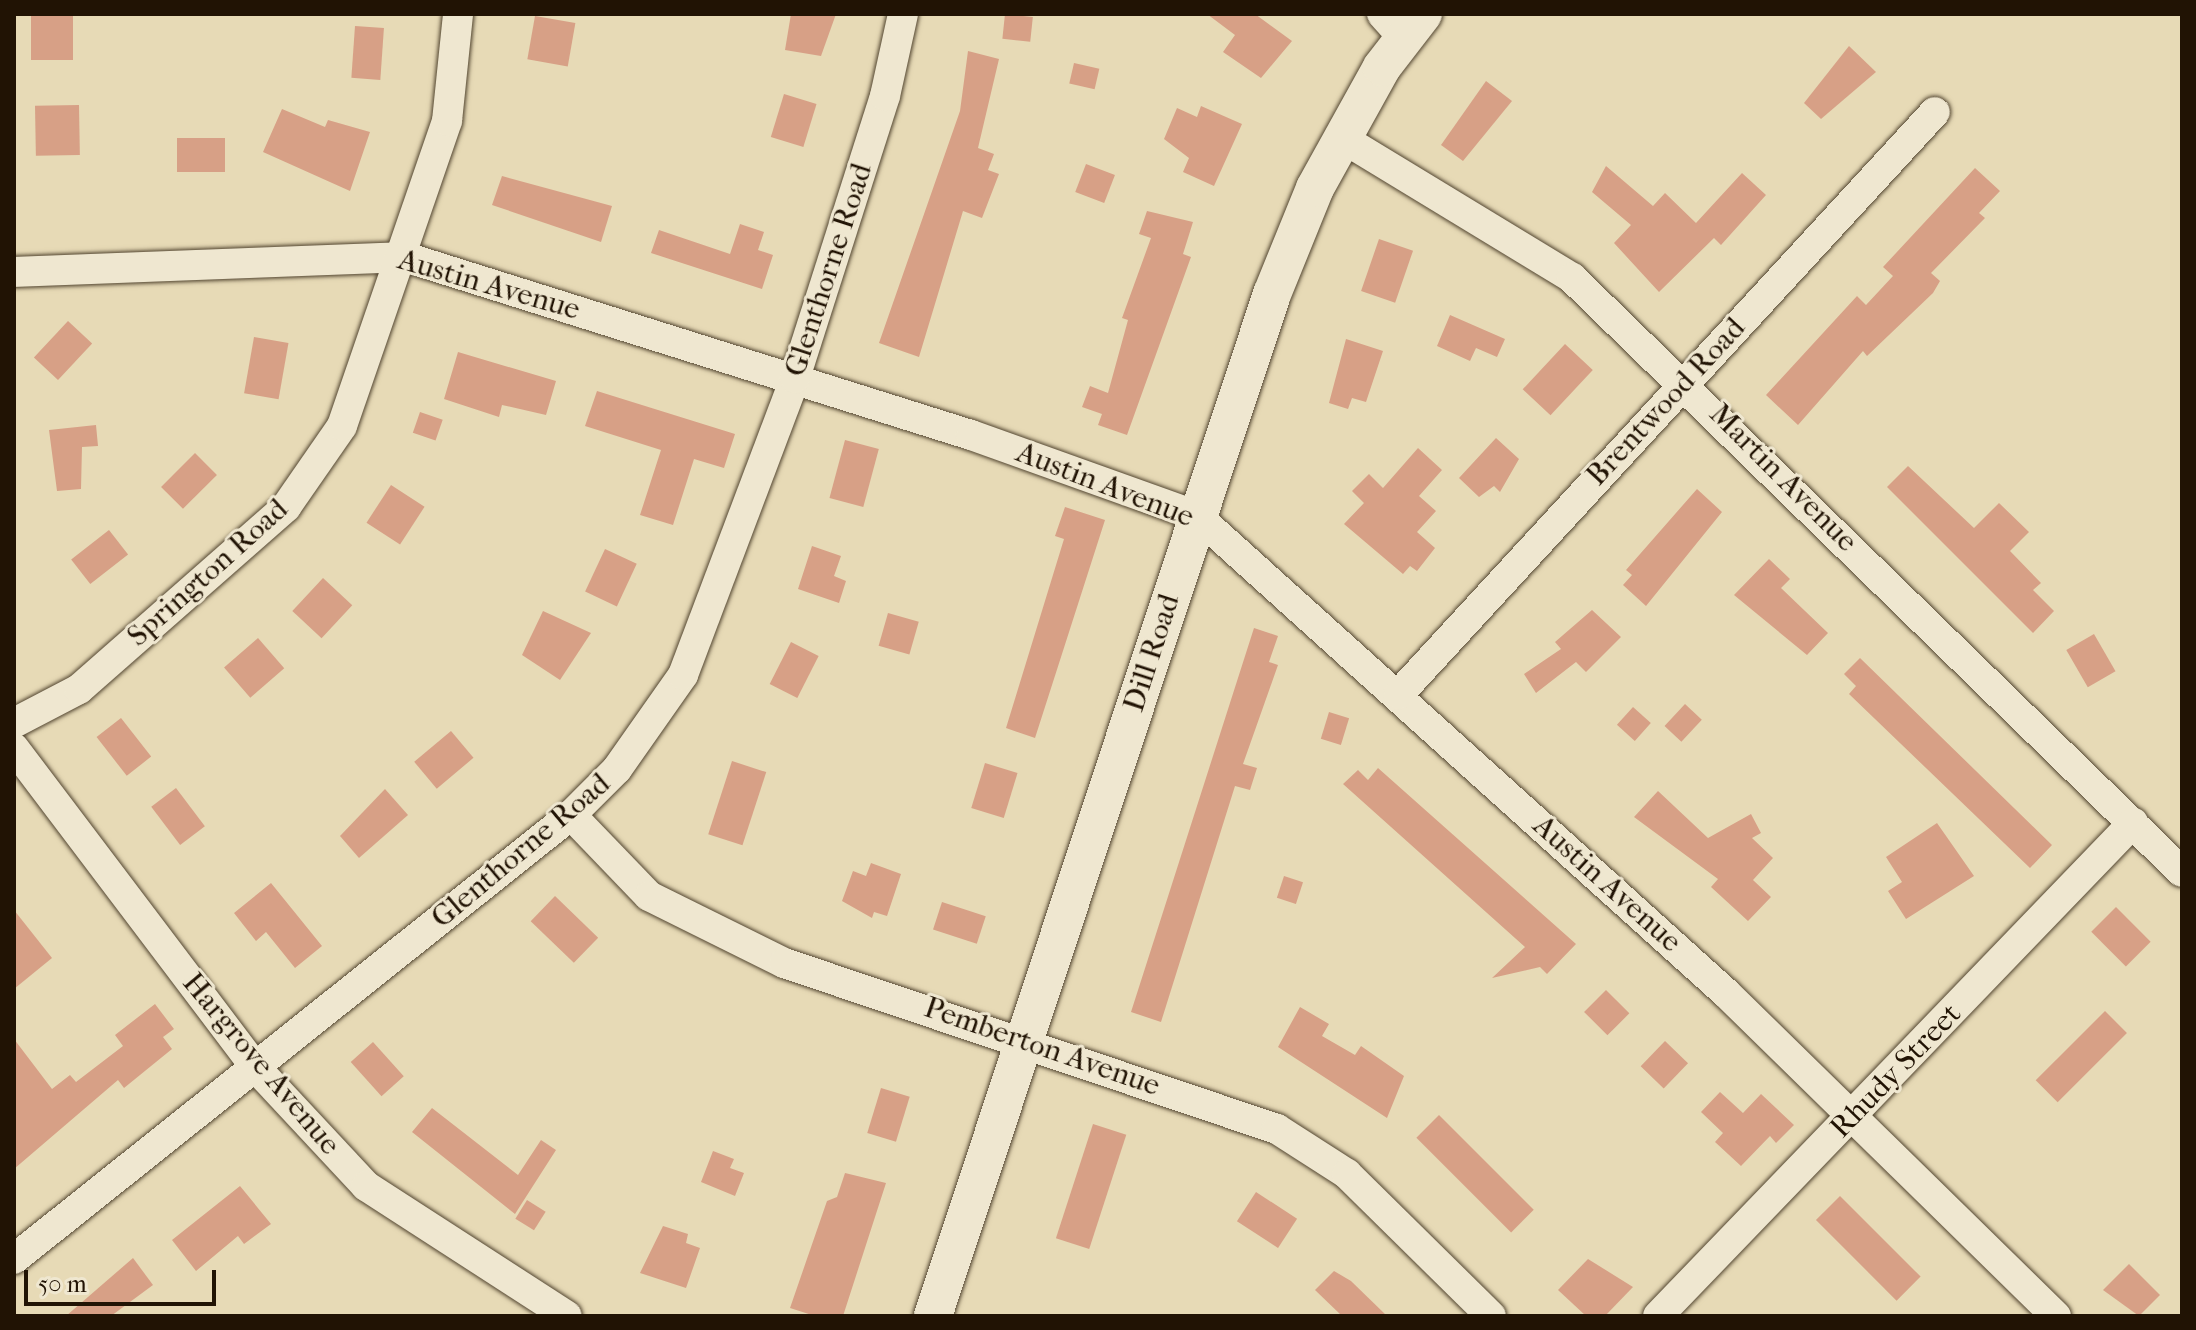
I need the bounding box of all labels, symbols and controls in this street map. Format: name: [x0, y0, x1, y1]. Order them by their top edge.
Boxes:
street label: Glenthorne Road: [778, 159, 880, 381]
street label: Austin Avenue: [394, 242, 584, 328]
street label: Brentwood Road: [1579, 311, 1753, 493]
street label: Martin Avenue: [1702, 397, 1864, 559]
street label: Austin Avenue: [1011, 435, 1199, 535]
street label: Springton Road: [120, 492, 296, 654]
street label: Dill Road: [1116, 590, 1188, 716]
street label: Glenthorne Road: [424, 766, 618, 936]
street label: Austin Avenue: [1525, 808, 1689, 960]
street label: Hargrove Avenue: [175, 966, 347, 1162]
street label: Pemberton Avenue: [919, 990, 1165, 1104]
street label: Rhudy Street: [1823, 996, 1969, 1146]
scale bar: [28, 1254, 220, 1304]
text: 50 m: [38, 1270, 87, 1298]

